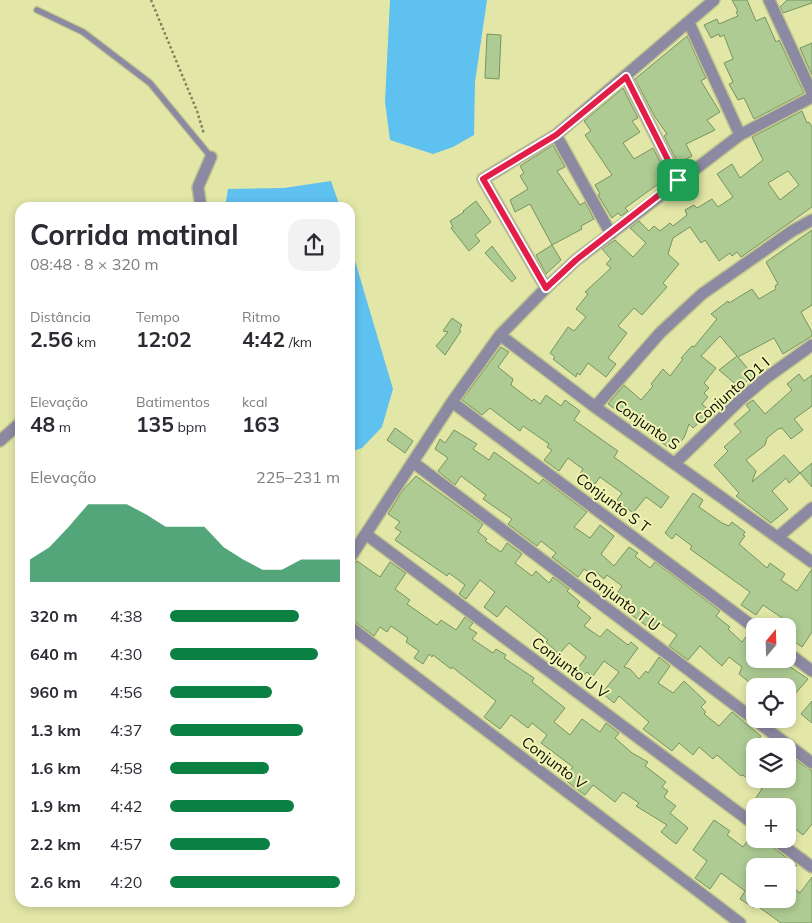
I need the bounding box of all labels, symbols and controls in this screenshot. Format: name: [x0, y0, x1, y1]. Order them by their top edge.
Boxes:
pin: [657, 159, 699, 201]
icon: arrive: [664, 166, 692, 194]
text: Corrida matinal: [30, 217, 239, 252]
button: share: [288, 219, 340, 271]
text: 08:48 · 8 × 320 m: [30, 254, 159, 274]
text: Distância: [30, 308, 91, 326]
text: Tempo: [136, 308, 180, 326]
text: Ritmo: [242, 308, 280, 326]
text: 2.56: [30, 326, 73, 352]
text: 12:02: [136, 326, 192, 352]
text: 4:42: [242, 326, 285, 352]
text: km: [73, 333, 96, 351]
text: /km: [285, 333, 312, 351]
street label: Conjunto D1 I: [690, 353, 773, 429]
text: Elevação: [30, 393, 88, 411]
text: Batimentos: [136, 393, 210, 411]
text: kcal: [242, 393, 268, 411]
street label: Conjunto S: [611, 395, 683, 454]
text: 48: [30, 411, 55, 437]
text: 135: [136, 411, 174, 437]
text: 163: [242, 411, 280, 437]
text: m: [55, 418, 71, 436]
text: bpm: [174, 418, 207, 436]
text: Elevação: [30, 467, 96, 487]
text: 225–231 m: [256, 467, 340, 487]
street label: Conjunto S T: [572, 469, 654, 537]
street label: Conjunto T U: [581, 566, 664, 635]
text: 320 m: [30, 606, 78, 626]
text: 4:38: [110, 606, 142, 626]
north arrow: [746, 618, 796, 668]
map controls: [746, 618, 796, 908]
street label: Conjunto U V: [528, 633, 613, 703]
text: 640 m: [30, 644, 78, 664]
text: 4:30: [110, 644, 142, 664]
button: locate: [746, 678, 796, 728]
text: 960 m: [30, 682, 78, 702]
text: 4:56: [110, 682, 142, 702]
text: 1.3 km: [30, 720, 81, 740]
text: 4:37: [110, 720, 142, 740]
street label: Conjunto V: [518, 732, 591, 793]
button: layers: [746, 738, 796, 788]
text: 1.6 km: [30, 758, 81, 778]
text: 4:58: [110, 758, 142, 778]
text: 1.9 km: [30, 796, 81, 816]
text: 4:42: [110, 796, 142, 816]
button: +: [746, 798, 796, 848]
text: 2.2 km: [30, 834, 81, 854]
text: 4:57: [110, 834, 142, 854]
button: −: [746, 858, 796, 908]
text: 2.6 km: [30, 872, 81, 892]
text: 4:20: [110, 872, 142, 892]

